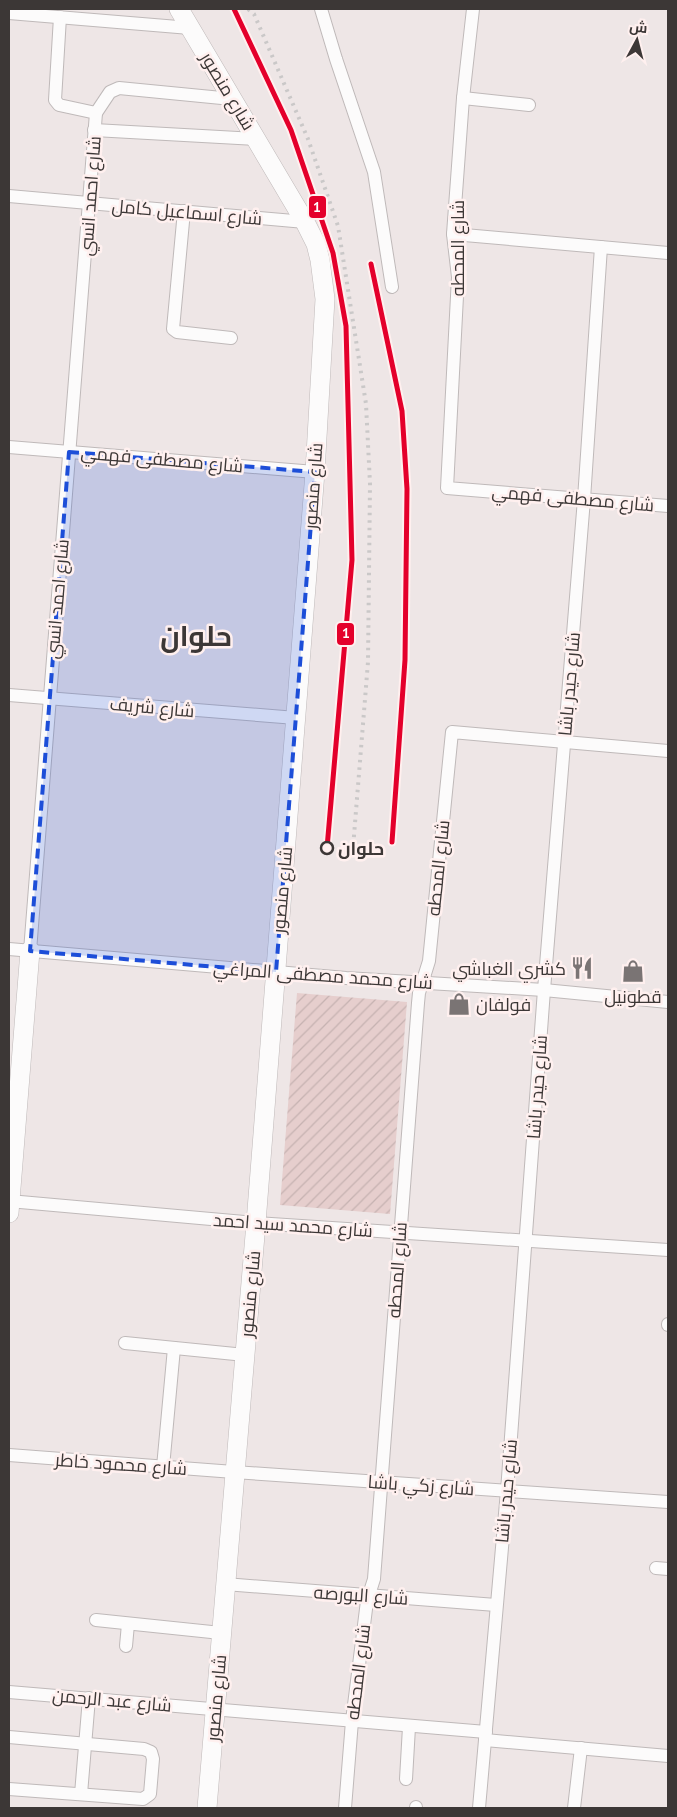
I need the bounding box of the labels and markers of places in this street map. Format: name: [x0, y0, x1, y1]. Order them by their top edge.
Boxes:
place label: حلوان: [338, 837, 384, 860]
marker: حلوان: [320, 841, 334, 855]
restaurant icon: كشري الغباشي: [569, 955, 595, 981]
place label: كشري الغباشي: [452, 957, 566, 983]
shop icon: قطونيل: [620, 958, 646, 984]
place label: قطونيل: [604, 985, 662, 1008]
shop icon: فولفان: [446, 991, 472, 1017]
place label: فولفان: [476, 993, 531, 1016]

